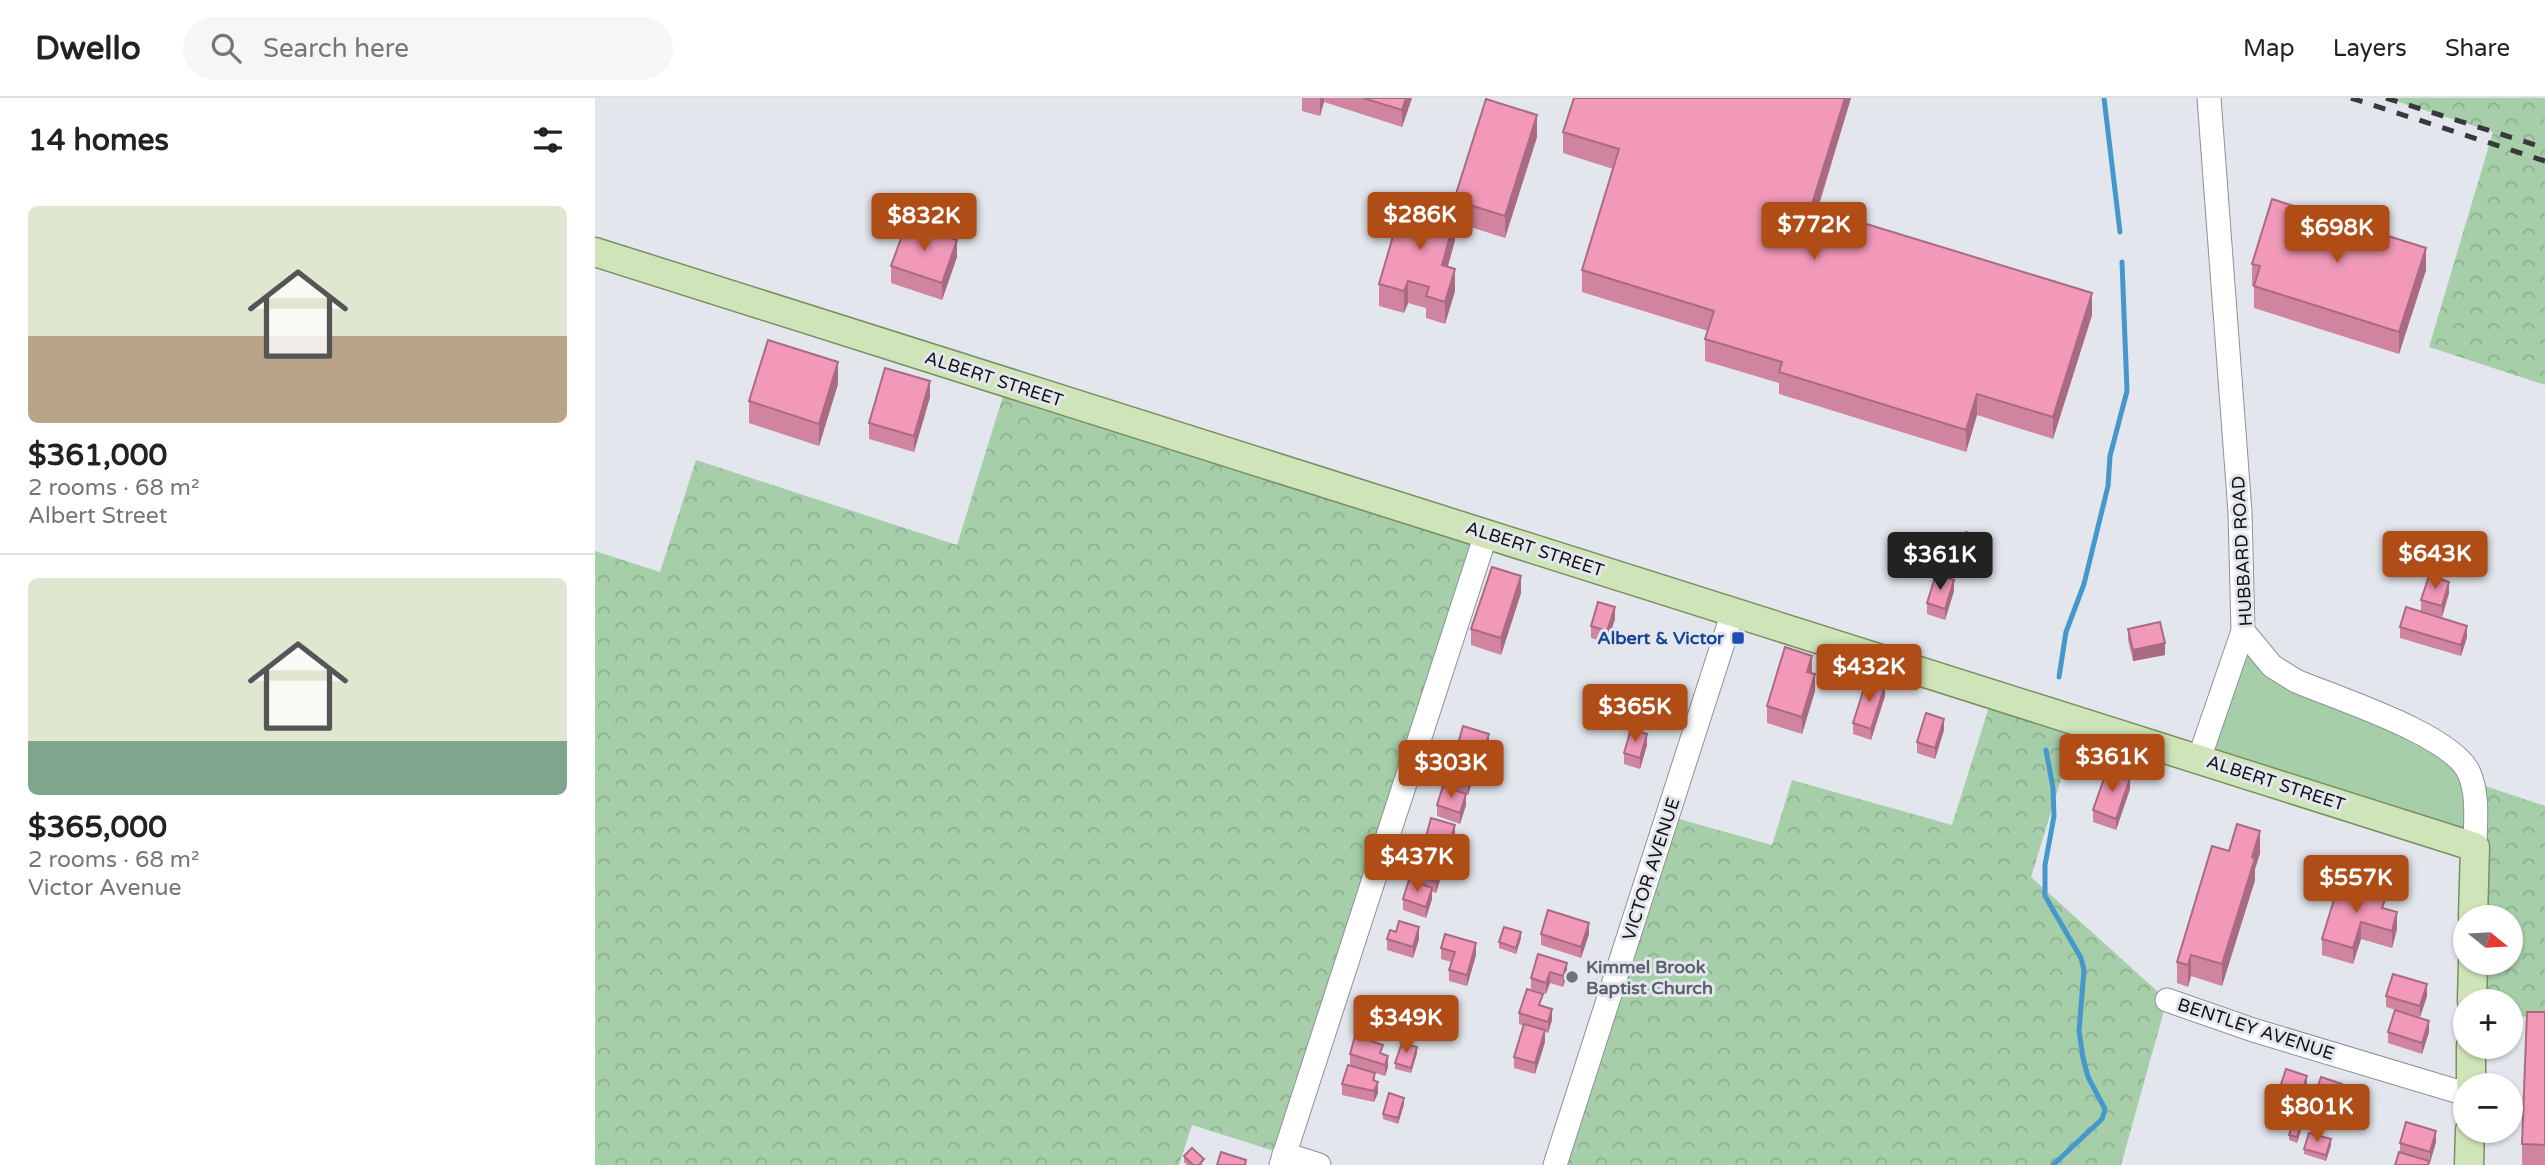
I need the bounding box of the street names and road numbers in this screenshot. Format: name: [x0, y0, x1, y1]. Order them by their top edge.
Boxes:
street label: ALBERT STREET: [922, 346, 1066, 412]
street label: HUBBARD ROAD: [2227, 475, 2257, 627]
street label: ALBERT STREET: [1463, 516, 1607, 582]
street label: ALBERT STREET: [2204, 750, 2348, 816]
street label: VICTOR AVENUE: [1618, 795, 1684, 943]
street label: BENTLEY AVENUE: [2175, 993, 2337, 1065]

